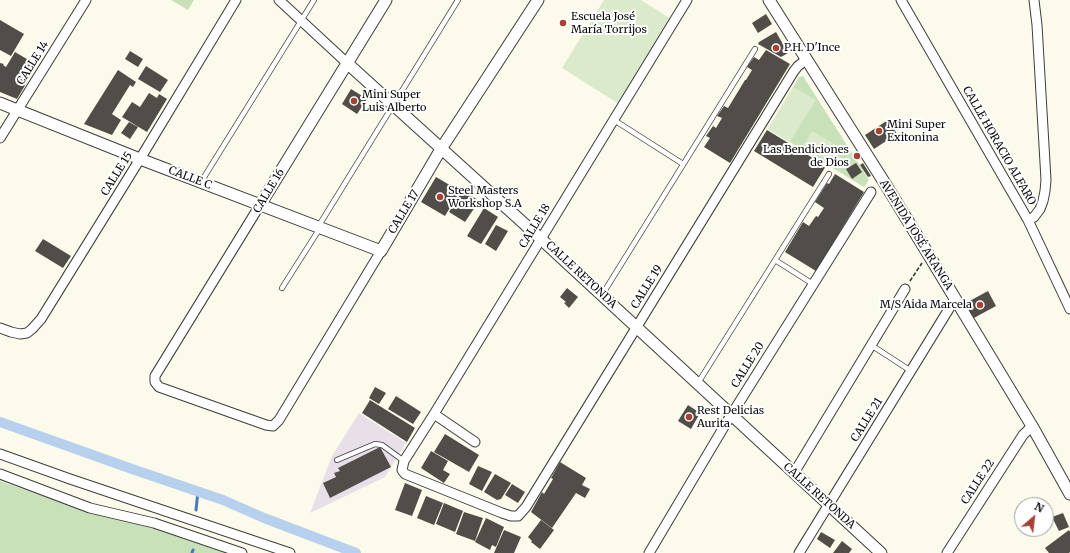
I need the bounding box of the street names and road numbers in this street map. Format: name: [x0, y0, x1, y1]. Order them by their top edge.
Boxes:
street label: CALLE 14: [14, 39, 52, 87]
street label: CALLE HORACIO ALFARO: [960, 84, 1038, 208]
street label: CALLE 15: [98, 150, 136, 198]
street label: CALLE C: [167, 164, 213, 192]
street label: CALLE 16: [251, 167, 287, 215]
street label: AVENIDA JOSÉ ARANGA: [877, 177, 955, 293]
street label: CALLE 17: [386, 188, 422, 236]
street label: CALLE 18: [517, 202, 553, 250]
street label: CALLE RETONDA: [543, 239, 619, 311]
street label: CALLE 19: [628, 263, 666, 311]
street label: CALLE 20: [729, 340, 767, 390]
street label: CALLE 21: [848, 396, 886, 444]
street label: CALLE 22: [959, 457, 997, 507]
street label: CALLE RETONDA: [780, 460, 858, 532]

